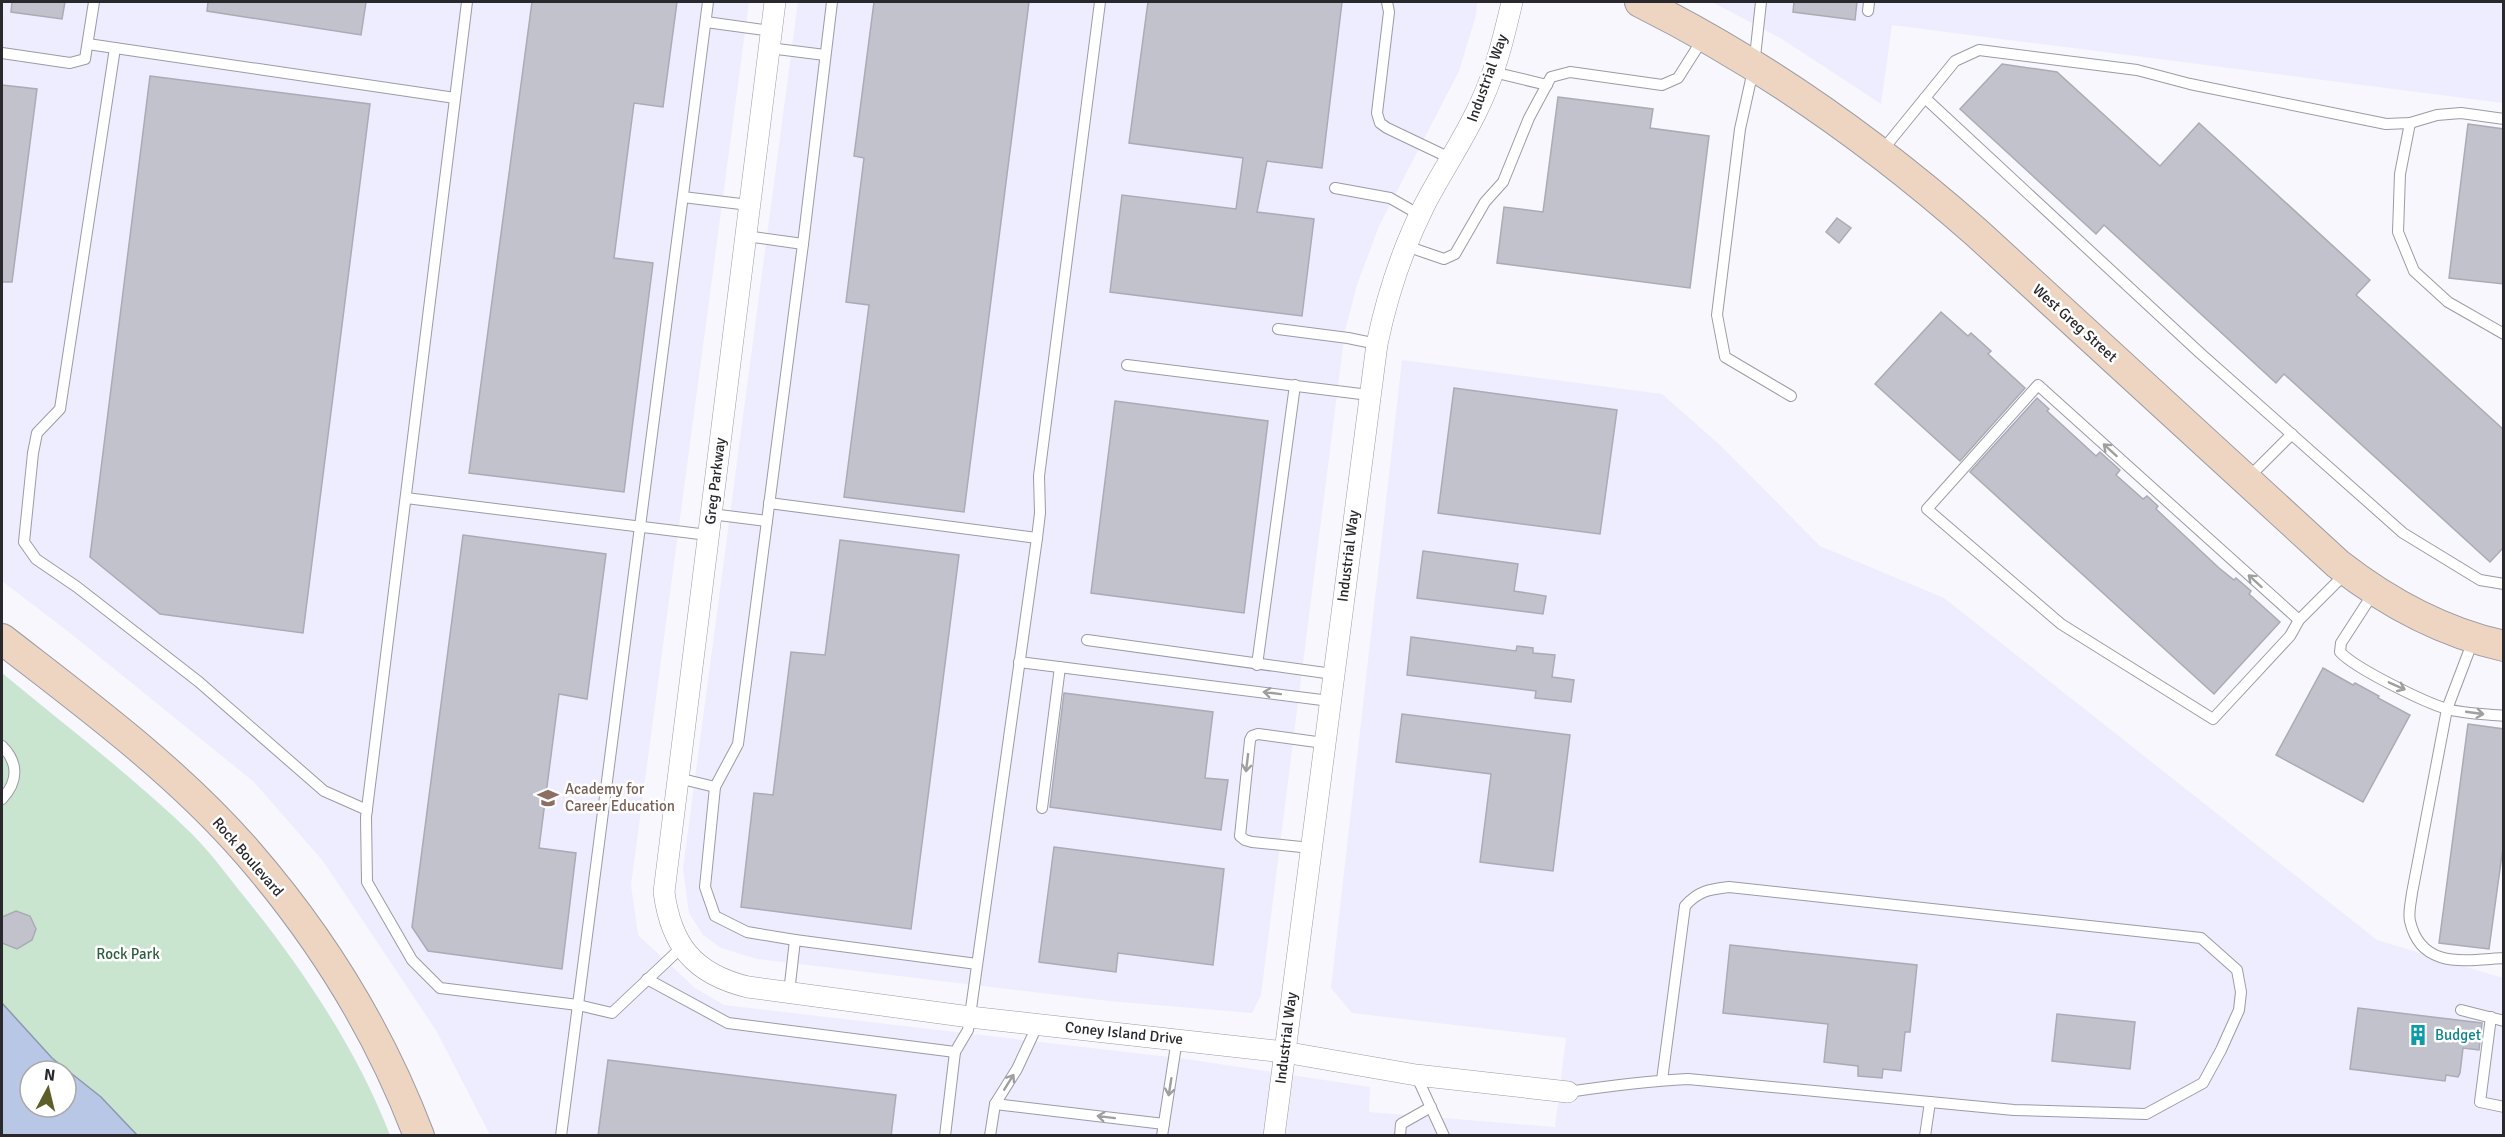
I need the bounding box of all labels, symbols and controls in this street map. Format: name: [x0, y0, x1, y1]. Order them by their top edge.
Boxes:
street label: Industrial Way: [1463, 32, 1511, 124]
street label: West Greg Street: [2029, 280, 2121, 366]
street label: Greg Parkway: [701, 436, 729, 526]
one-way arrow: [2103, 443, 2118, 457]
street label: Industrial Way: [1333, 509, 1363, 603]
one-way arrow: [2248, 574, 2263, 588]
one-way arrow: [2387, 681, 2405, 692]
one-way arrow: [1262, 688, 1282, 699]
one-way arrow: [2465, 707, 2485, 718]
one-way arrow: [1241, 752, 1252, 772]
place label: Academy for Career Education: [565, 780, 675, 815]
school or university icon: Academy for Career Education: [536, 786, 560, 810]
street label: Rock Boulevard: [209, 814, 287, 900]
park label: Rock Park: [96, 945, 160, 963]
street label: Industrial Way: [1271, 991, 1301, 1085]
street label: Coney Island Drive: [1064, 1018, 1184, 1048]
building icon: Budget: [2406, 1023, 2430, 1047]
place label: Budget: [2435, 1026, 2481, 1044]
north arrow: [18, 1059, 78, 1119]
text: N: [43, 1065, 56, 1086]
one-way arrow: [1003, 1073, 1016, 1090]
one-way arrow: [1164, 1077, 1175, 1097]
one-way arrow: [1096, 1111, 1116, 1122]

